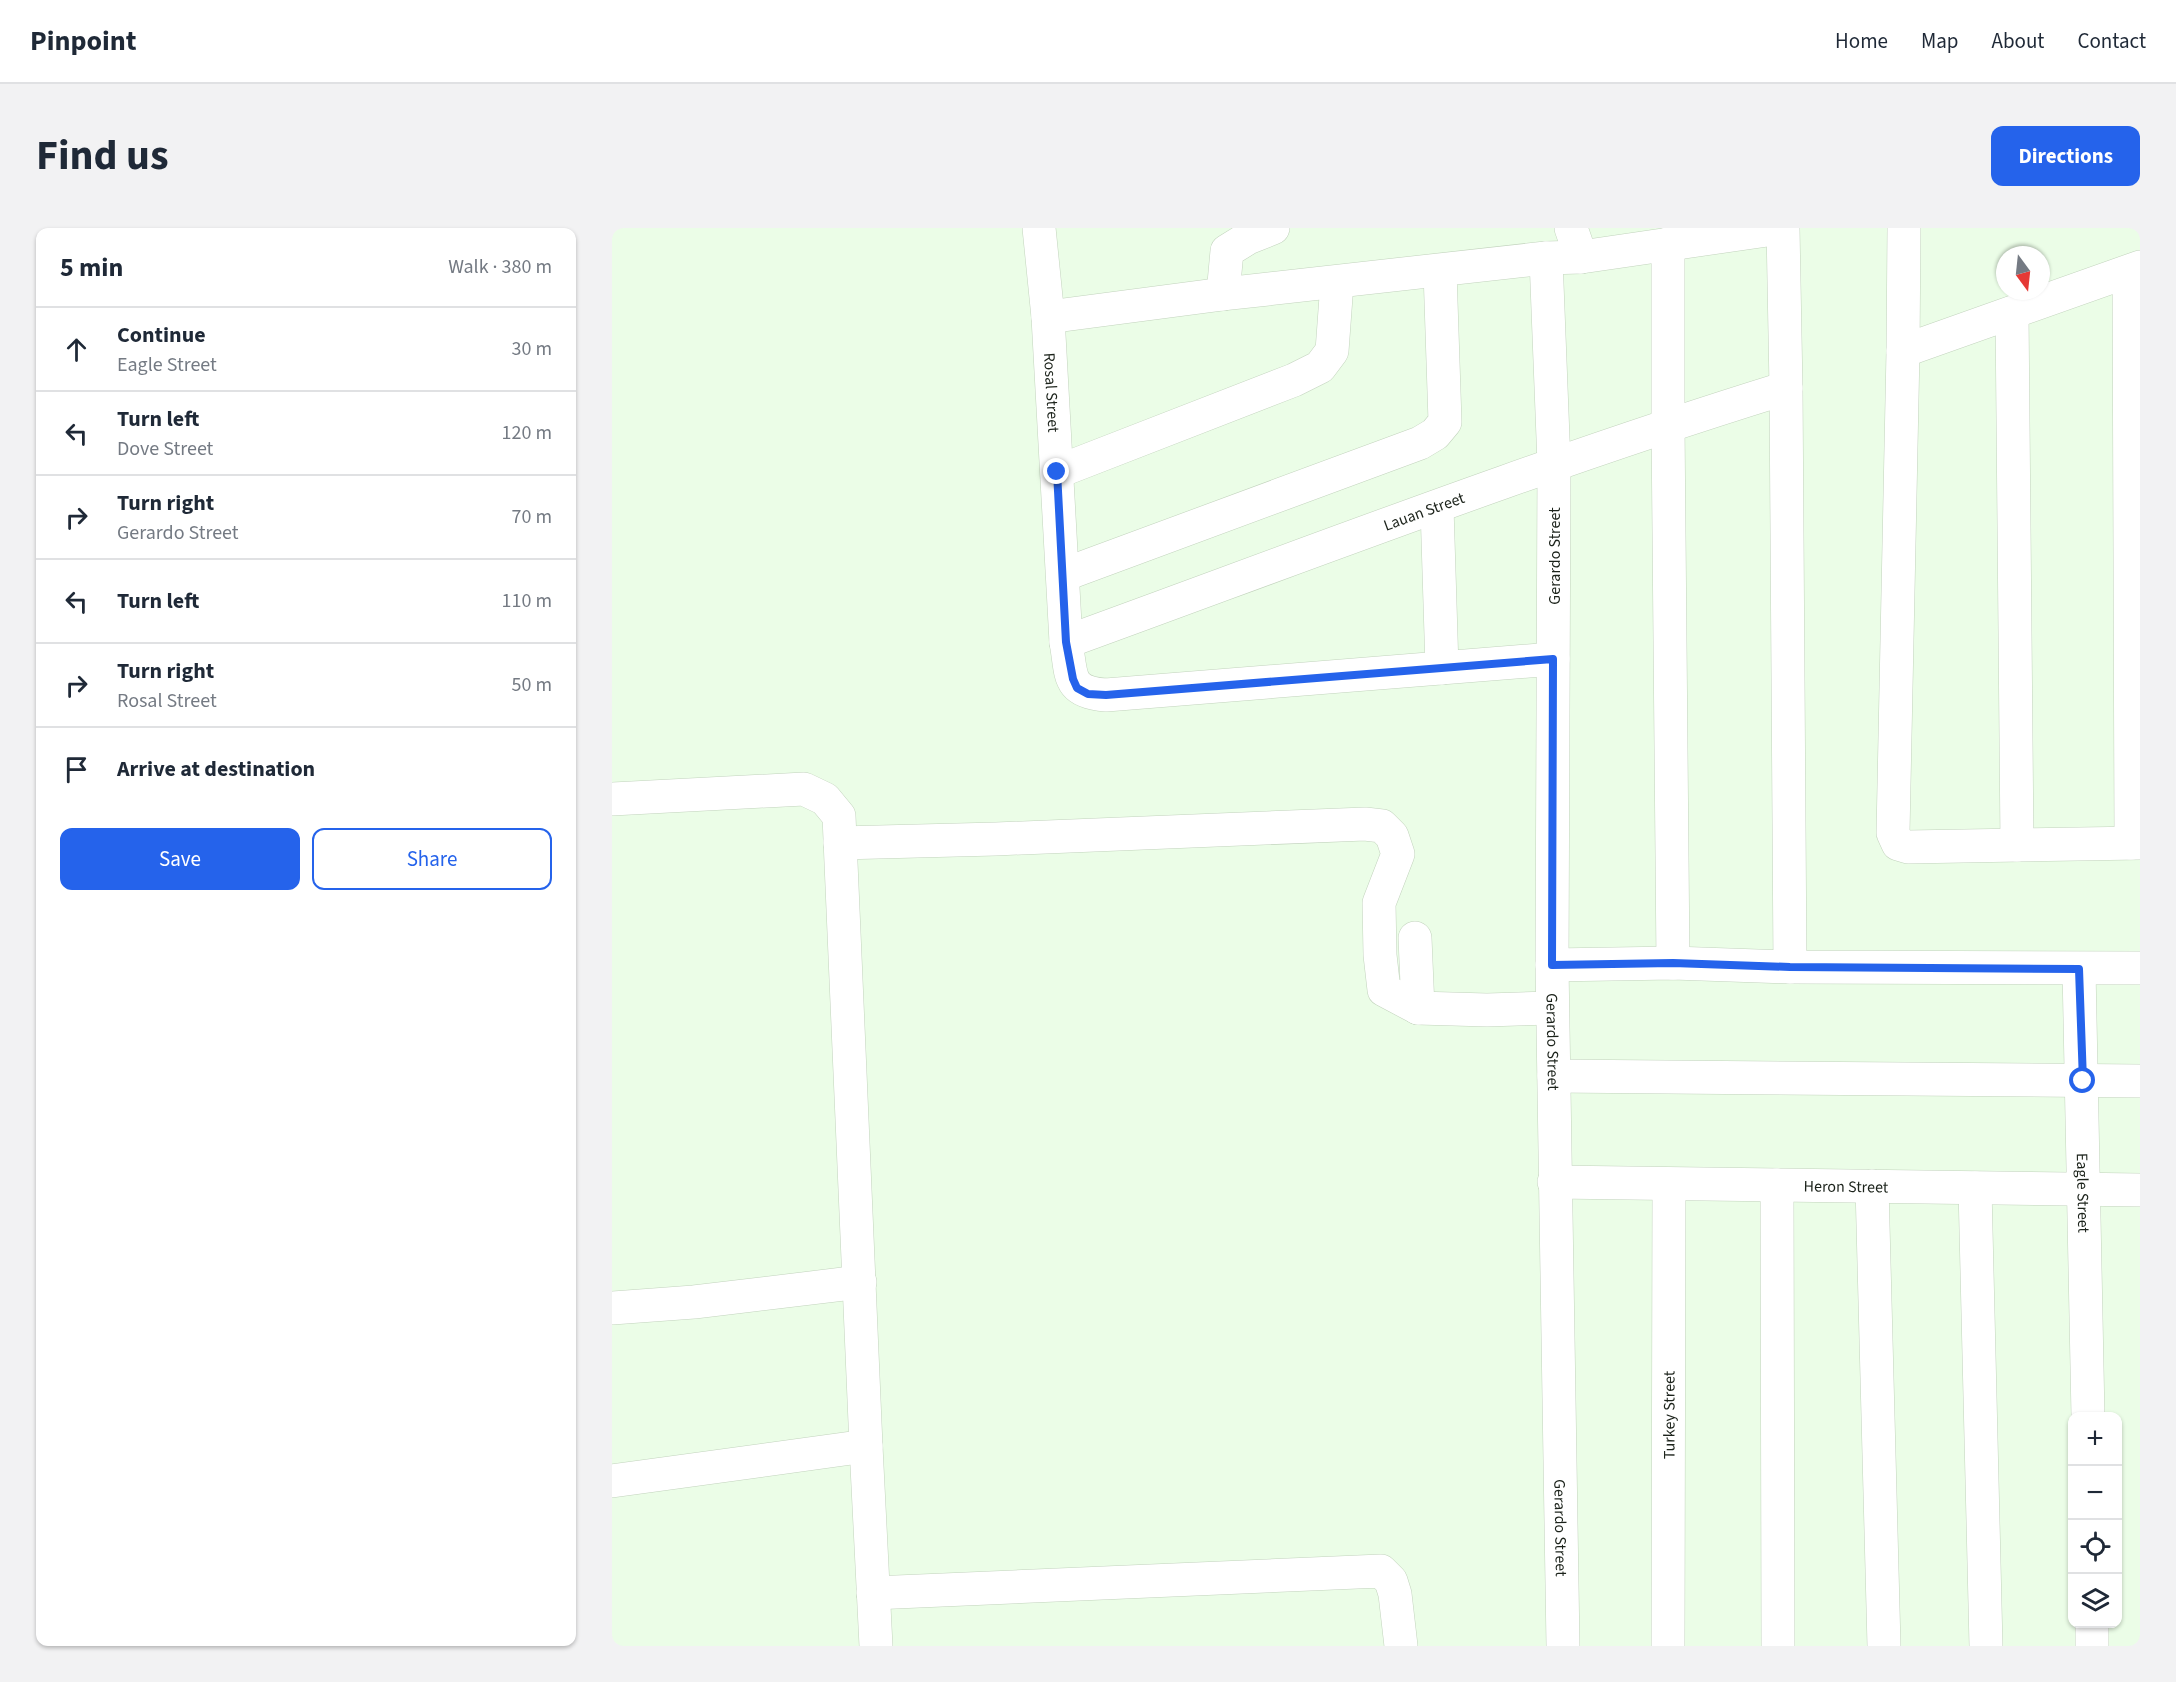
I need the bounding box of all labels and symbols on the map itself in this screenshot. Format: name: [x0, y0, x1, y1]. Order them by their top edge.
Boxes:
north arrow: [1996, 246, 2050, 300]
street label: Rosal Street: [1038, 352, 1064, 434]
route end: [1043, 458, 1069, 484]
street label: Lauan Street: [1380, 487, 1468, 537]
street label: Gerardo Street: [1544, 507, 1566, 605]
street label: Gerardo Street: [1540, 993, 1564, 1091]
route start: [2069, 1067, 2095, 1093]
street label: Eagle Street: [2071, 1153, 2094, 1234]
street label: Heron Street: [1804, 1175, 1889, 1199]
street label: Turkey Street: [1658, 1370, 1681, 1459]
street label: Gerardo Street: [1548, 1479, 1572, 1577]

